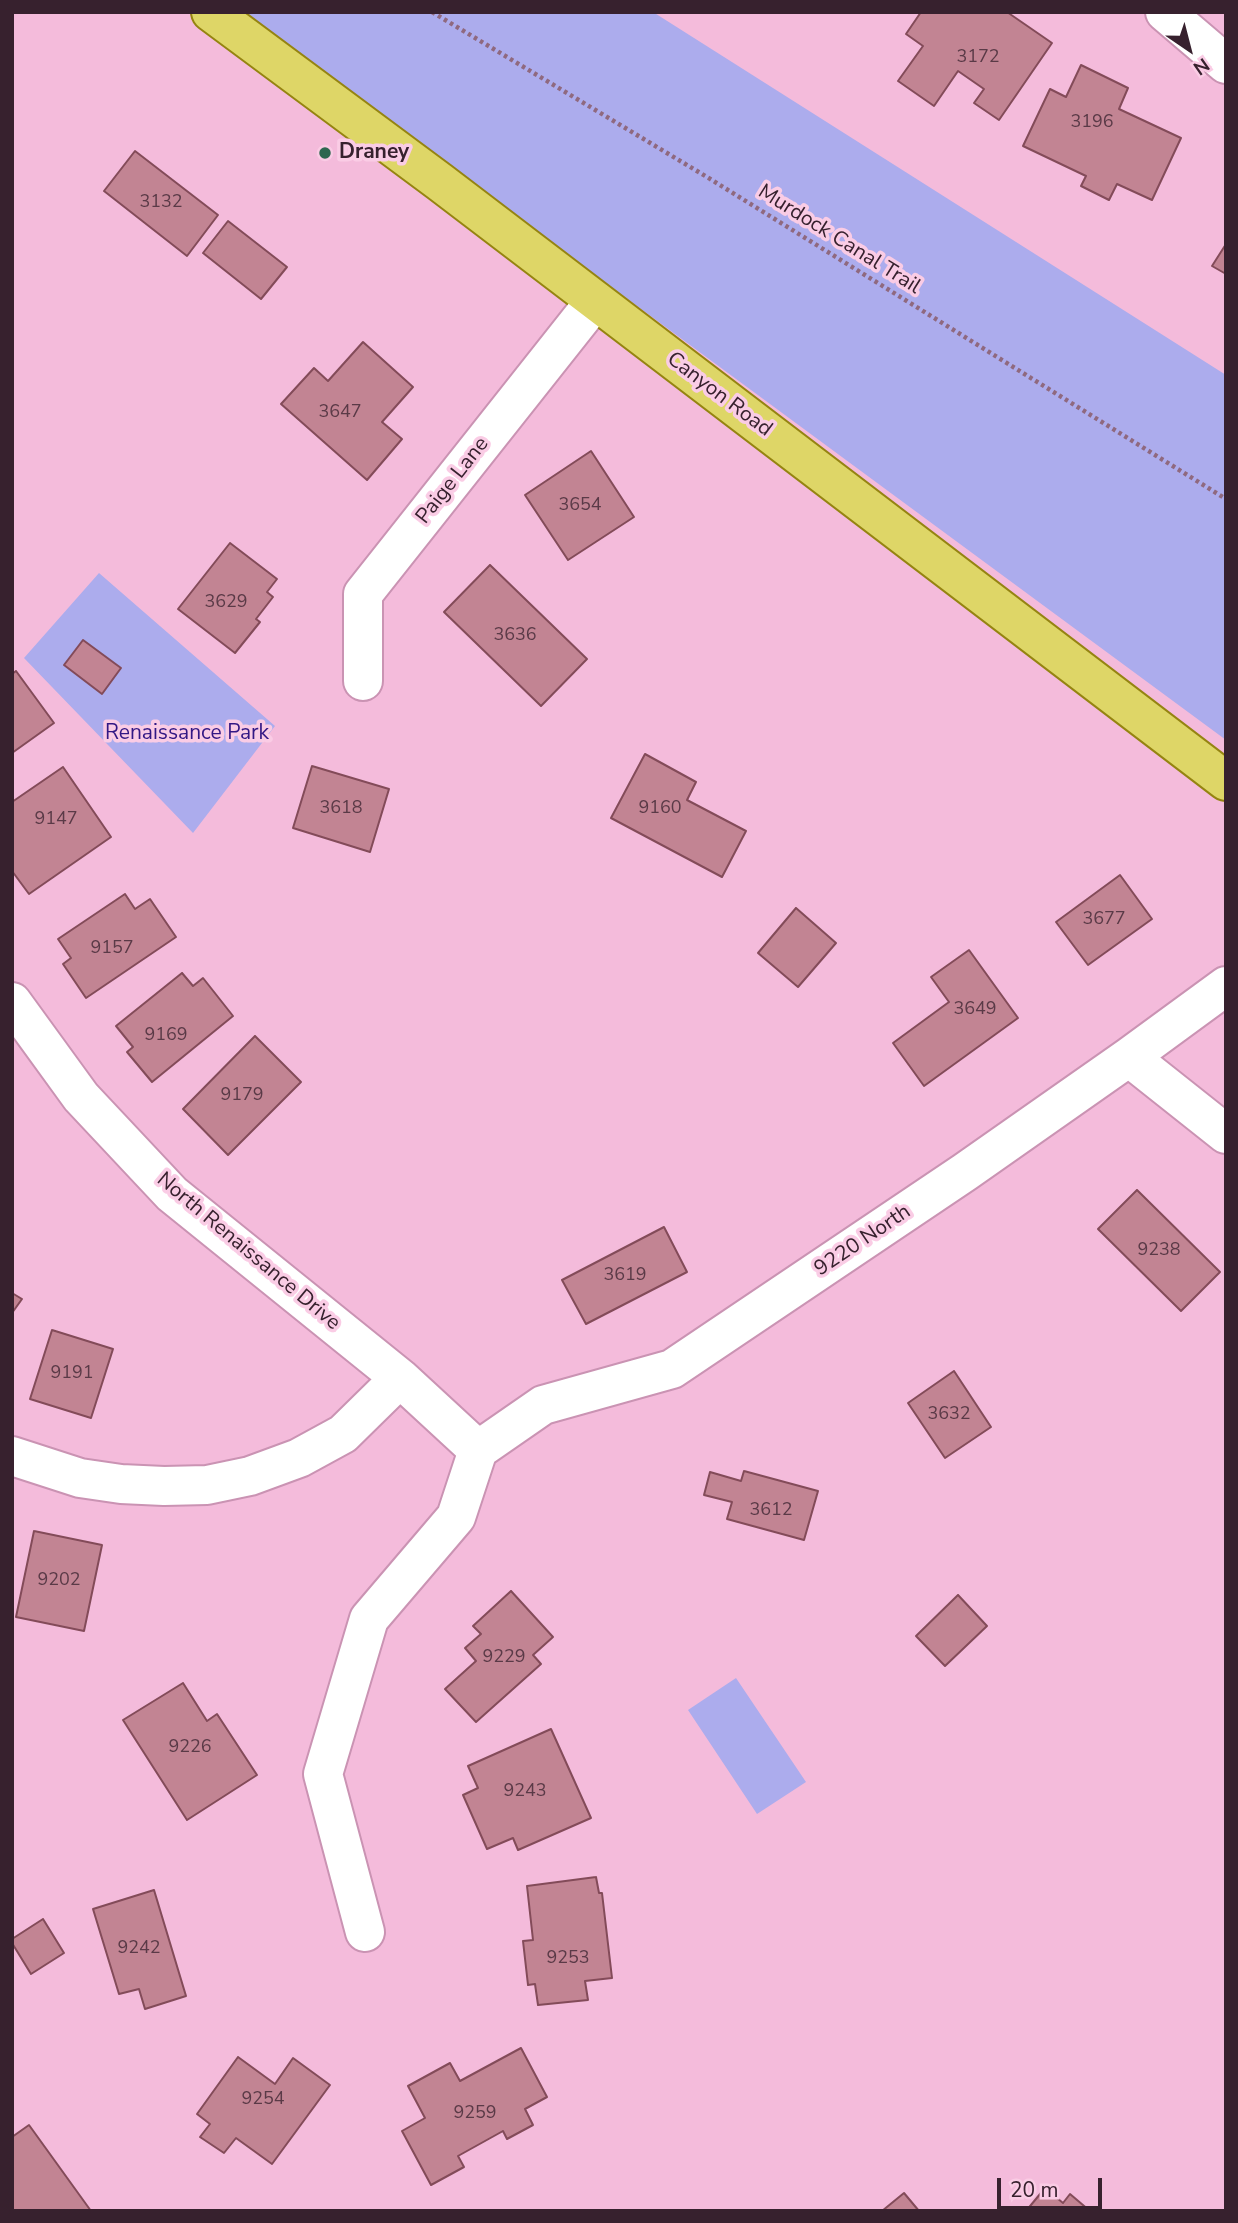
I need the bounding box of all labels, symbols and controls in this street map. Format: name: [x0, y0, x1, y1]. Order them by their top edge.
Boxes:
north arrow: [1154, 14, 1224, 84]
house number: 3172: [956, 47, 1000, 69]
text: N: [1188, 51, 1214, 81]
house number: 3196: [1070, 112, 1114, 134]
place label: Draney: [339, 140, 409, 166]
marker: Draney: [317, 145, 333, 161]
street label: Murdock Canal Trail: [753, 180, 925, 300]
house number: 3132: [139, 192, 183, 214]
street label: Canyon Road: [661, 347, 777, 443]
house number: 3647: [318, 402, 362, 424]
street label: Paige Lane: [411, 433, 495, 529]
house number: 3654: [558, 495, 602, 517]
house number: 3629: [204, 592, 248, 614]
house number: 3636: [493, 625, 537, 647]
park label: Renaissance Park: [105, 721, 269, 747]
house number: 3618: [319, 798, 363, 820]
house number: 9160: [638, 798, 682, 820]
house number: 9147: [34, 809, 78, 831]
house number: 3677: [1082, 909, 1126, 931]
house number: 9157: [90, 938, 134, 960]
house number: 3649: [953, 999, 997, 1021]
house number: 9169: [144, 1025, 188, 1047]
house number: 9179: [220, 1085, 264, 1107]
street label: North Renaissance Drive: [151, 1168, 345, 1336]
street label: 9220 North: [810, 1200, 916, 1282]
house number: 9238: [1137, 1240, 1181, 1262]
house number: 3619: [603, 1265, 647, 1287]
house number: 9191: [50, 1363, 94, 1385]
house number: 3632: [927, 1404, 971, 1426]
house number: 3612: [749, 1500, 793, 1522]
house number: 9202: [37, 1570, 81, 1592]
house number: 9229: [482, 1647, 526, 1669]
house number: 9226: [168, 1737, 212, 1759]
house number: 9243: [503, 1781, 547, 1803]
house number: 9242: [117, 1938, 161, 1960]
house number: 9253: [546, 1948, 590, 1970]
house number: 9254: [241, 2089, 285, 2111]
house number: 9259: [453, 2103, 497, 2125]
scale bar: [1000, 2164, 1105, 2208]
text: 20 m: [1010, 2176, 1059, 2204]

